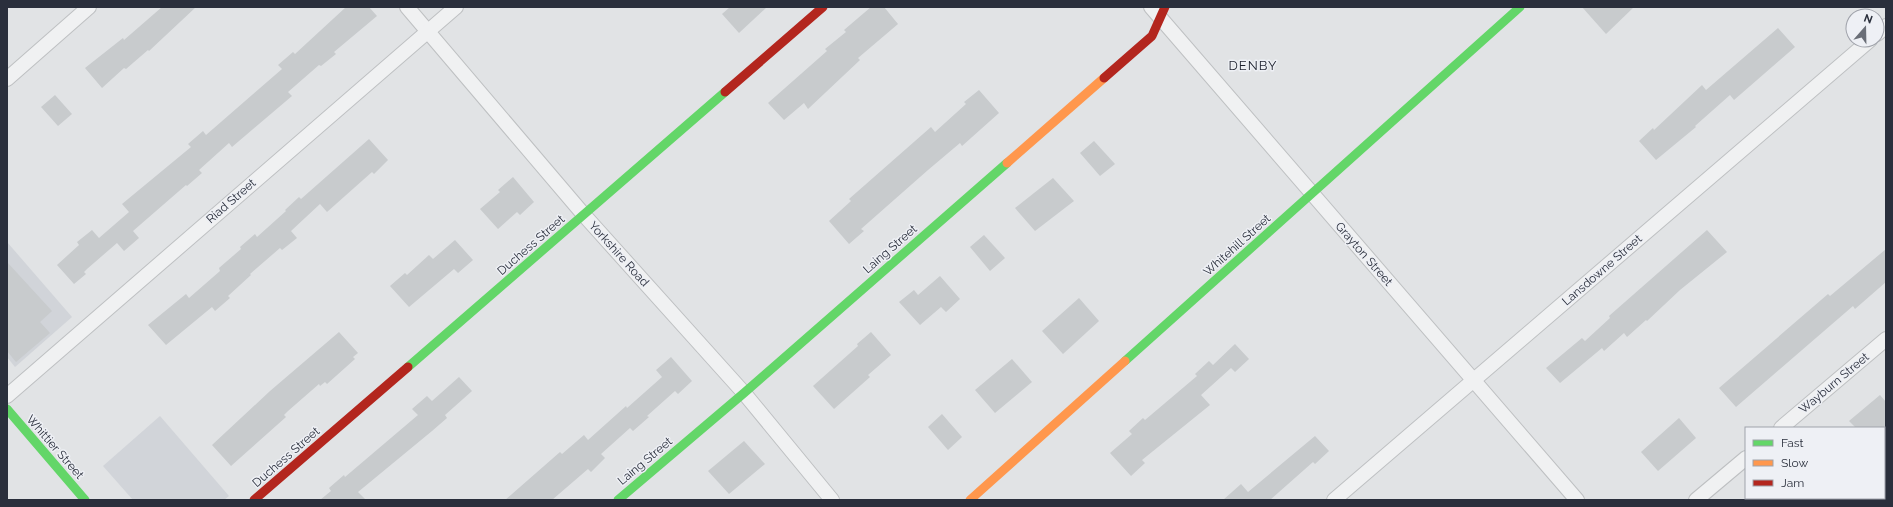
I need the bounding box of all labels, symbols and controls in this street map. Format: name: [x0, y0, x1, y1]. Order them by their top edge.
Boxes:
north arrow: [1845, 8, 1885, 48]
text: N: [1862, 12, 1874, 27]
district label: DENBY: [1229, 58, 1277, 73]
street label: Riad Street: [203, 176, 259, 226]
street label: Whitehill Street: [1201, 211, 1273, 279]
street label: Duchess Street: [495, 212, 567, 278]
street label: Yorkshire Road: [586, 219, 652, 289]
street label: Grayton Street: [1332, 219, 1396, 289]
street label: Laing Street: [860, 222, 920, 276]
street label: Lansdowne Street: [1559, 232, 1645, 308]
street label: Wayburn Street: [1796, 350, 1872, 416]
street label: Whittier Street: [23, 412, 87, 482]
street label: Duchess Street: [250, 424, 322, 490]
legend: [1745, 427, 1885, 499]
street label: Laing Street: [615, 434, 675, 488]
text: Fast: [1781, 436, 1804, 450]
text: Slow: [1781, 456, 1808, 470]
text: Jam: [1781, 476, 1804, 490]

